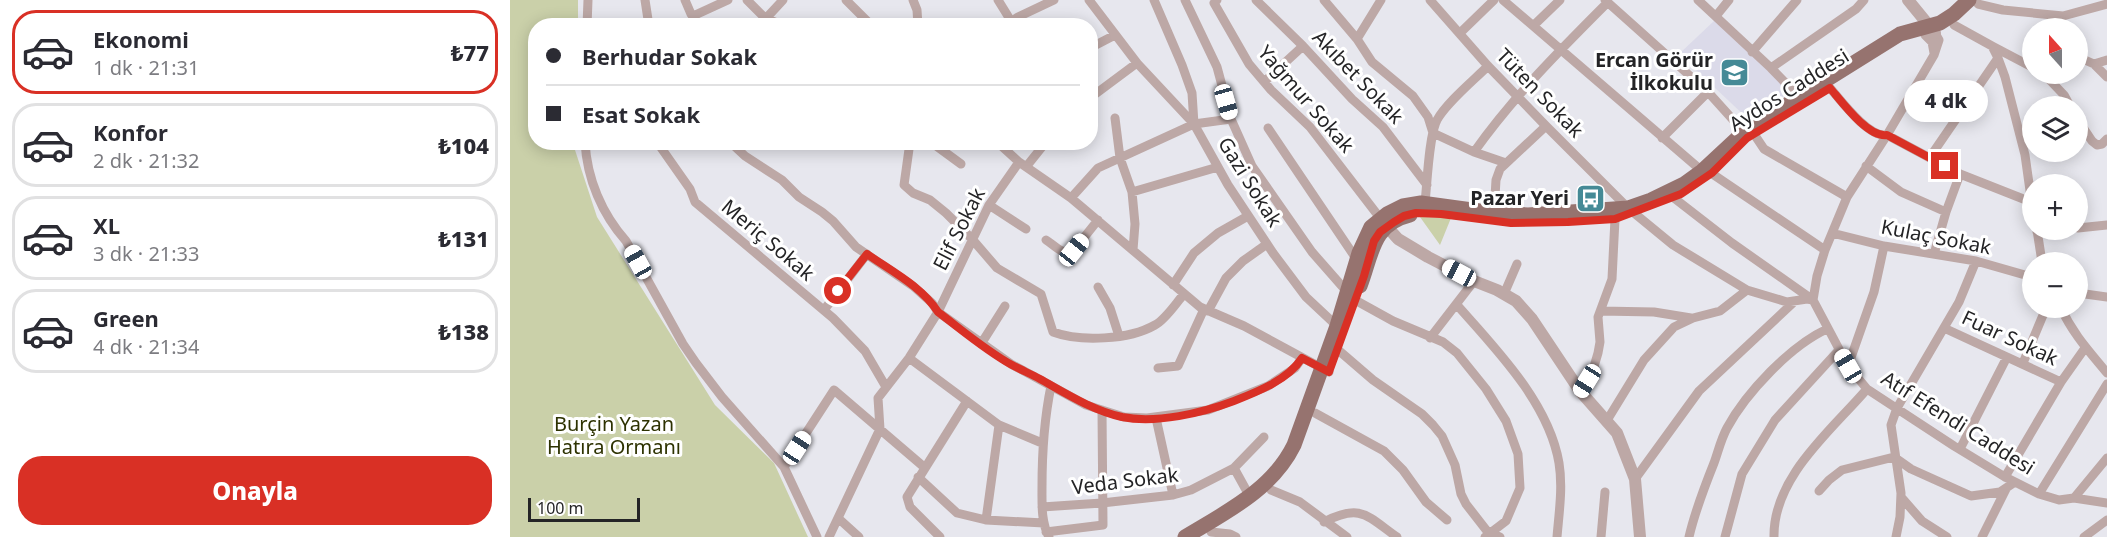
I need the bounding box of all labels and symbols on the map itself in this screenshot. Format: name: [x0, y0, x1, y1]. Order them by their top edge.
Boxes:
north arrow: [2022, 18, 2088, 84]
street label: Akıbet Sokak: [1307, 24, 1410, 130]
street label: Yağmur Sokak: [1252, 39, 1361, 158]
street label: Tüten Sokak: [1491, 42, 1590, 143]
street label: Aydos Caddesi: [1724, 42, 1854, 137]
place label: Ercan Görür İlkokulu: [1595, 46, 1713, 96]
school or university icon: Ercan Görür İlkokulu: [1718, 56, 1750, 88]
callout: 4 dk: [1903, 79, 1987, 121]
car: [1212, 82, 1240, 122]
street label: Gazi Sokak: [1212, 132, 1289, 232]
route end: [1931, 152, 1958, 179]
bus stop icon: Pazar Yeri: [1574, 182, 1606, 214]
street label: Elif Sokak: [926, 183, 991, 275]
place label: Pazar Yeri: [1470, 184, 1569, 211]
street label: Meriç Sokak: [716, 193, 821, 287]
street label: Kulaç Sokak: [1879, 213, 1994, 260]
car: [1056, 230, 1092, 270]
car: [621, 242, 655, 282]
car: [1439, 257, 1479, 289]
route start: [824, 277, 851, 304]
street label: Fuar Sokak: [1958, 304, 2063, 372]
car: [1831, 346, 1865, 386]
car: [1570, 361, 1604, 401]
street label: Atıf Efendi Caddesi: [1876, 364, 2040, 481]
park label: Burçin Yazan Hatıra Ormanı: [547, 410, 681, 460]
car: [780, 428, 814, 468]
street label: Veda Sokak: [1070, 461, 1180, 500]
scale bar: [528, 495, 640, 522]

